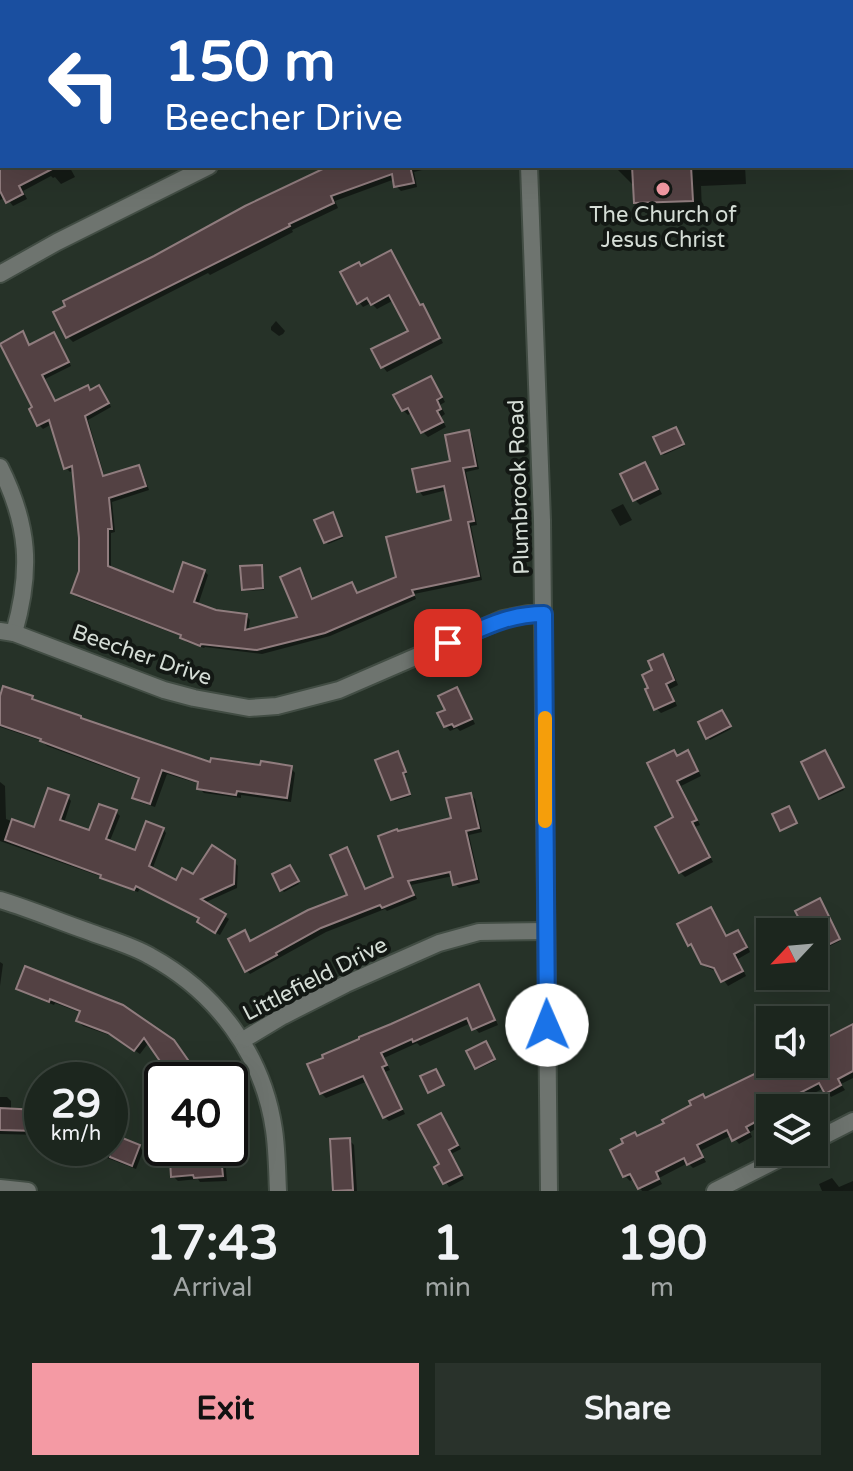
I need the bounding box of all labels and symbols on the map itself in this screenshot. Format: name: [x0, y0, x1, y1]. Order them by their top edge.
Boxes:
marker: The Church of Jesus Christ: [654, 180, 672, 198]
place label: The Church of Jesus Christ: [589, 202, 737, 253]
street label: Plumbrook Road: [503, 399, 535, 575]
pin: [414, 609, 482, 677]
street label: Beecher Drive: [69, 619, 215, 691]
north arrow: [756, 918, 828, 990]
street label: Littlefield Drive: [238, 931, 392, 1027]
position arrow: [505, 983, 589, 1067]
speed limit sign: 40: [144, 1062, 248, 1166]

